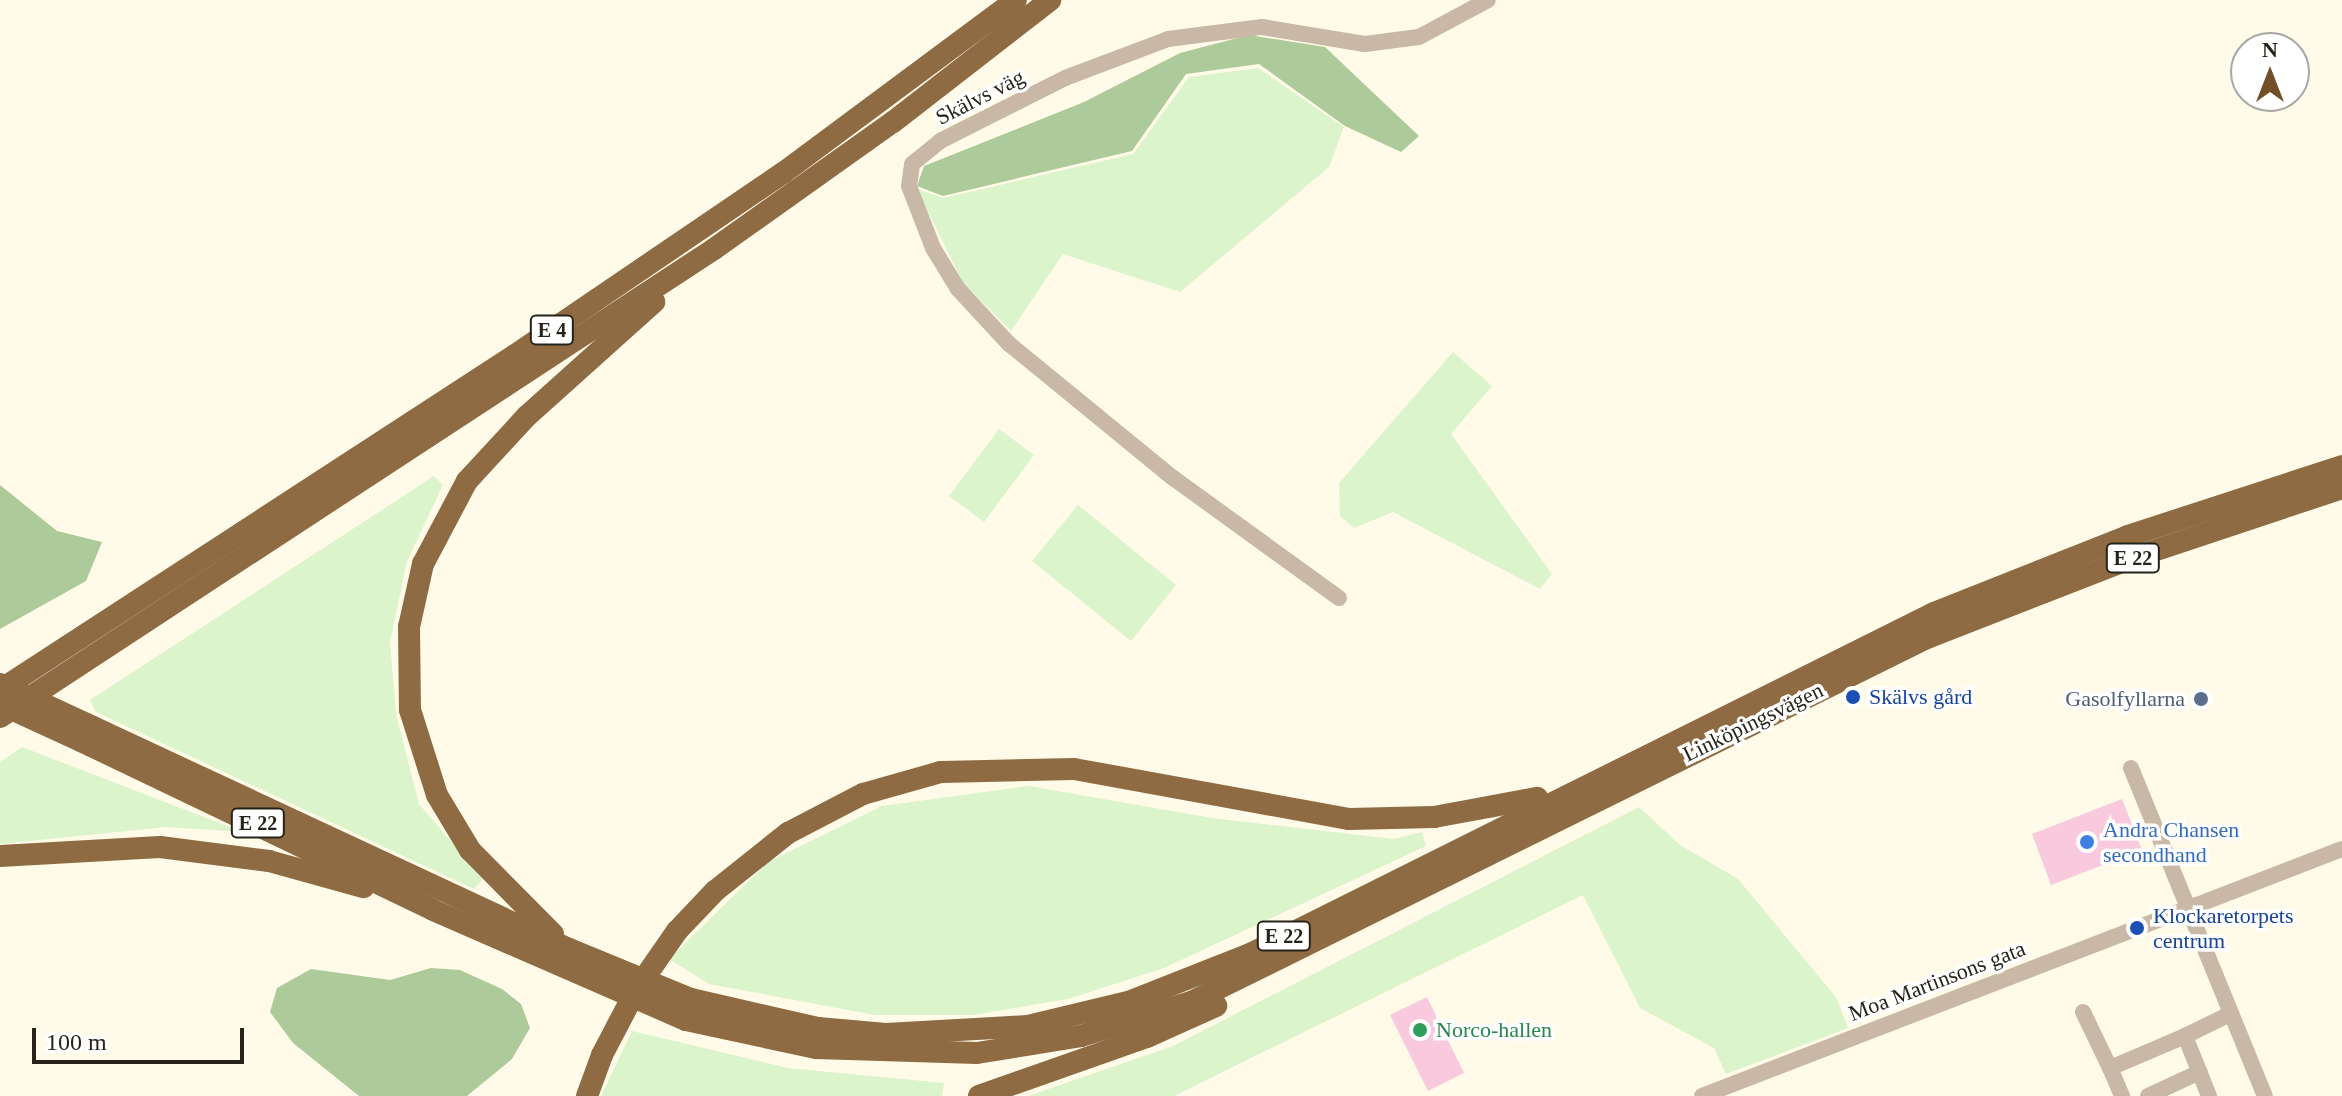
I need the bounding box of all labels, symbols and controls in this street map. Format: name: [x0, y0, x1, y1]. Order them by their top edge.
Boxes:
north arrow: [2230, 32, 2310, 112]
text: N: [2262, 37, 2278, 62]
street label: Skälvs väg: [931, 63, 1029, 131]
road number: E 4: [528, 314, 576, 346]
road number: E 22: [2105, 542, 2161, 574]
street label: Linköpingsvägen: [1679, 677, 1827, 767]
place label: Skälvs gård: [1869, 684, 1972, 710]
place label: Gasolfyllarna: [2065, 686, 2185, 712]
marker: Skälvs gård: [1844, 688, 1862, 706]
marker: Gasolfyllarna: [2192, 690, 2210, 708]
road number: E 22: [230, 807, 286, 839]
place label: Andra Chansen secondhand: [2103, 816, 2239, 868]
marker: Andra Chansen secondhand: [2078, 833, 2096, 851]
place label: Klockaretorpets centrum: [2153, 902, 2293, 954]
marker: Klockaretorpets centrum: [2128, 919, 2146, 937]
road number: E 22: [1256, 920, 1312, 952]
street label: Moa Martinsons gata: [1845, 935, 2029, 1027]
scale bar: [36, 1012, 248, 1062]
place label: Norco-hallen: [1436, 1017, 1552, 1043]
marker: Norco-hallen: [1411, 1021, 1429, 1039]
text: 100 m: [46, 1029, 107, 1055]

